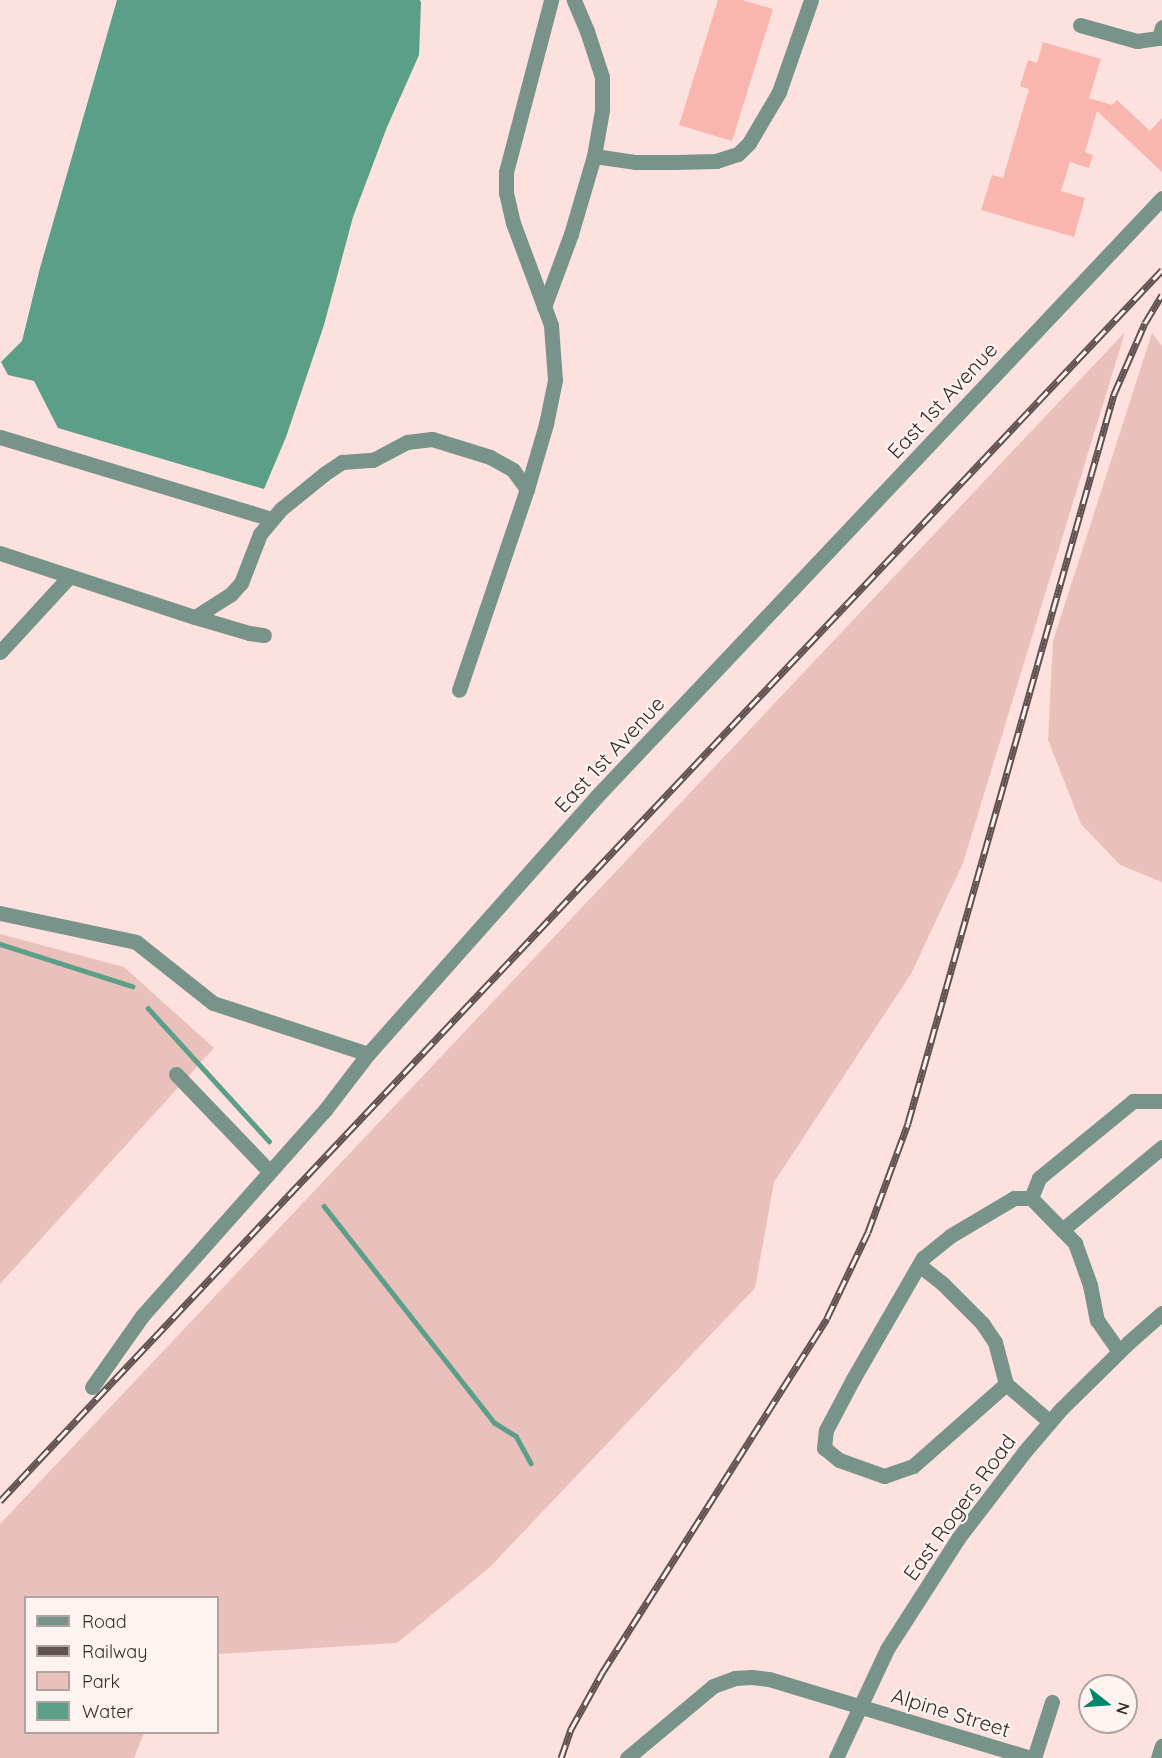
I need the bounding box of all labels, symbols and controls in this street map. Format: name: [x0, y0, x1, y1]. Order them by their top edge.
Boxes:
street label: East 1st Avenue: [882, 337, 1002, 463]
street label: East 1st Avenue: [549, 691, 669, 817]
street label: East Rogers Road: [898, 1429, 1020, 1585]
legend: [24, 1596, 219, 1734]
text: Road: [82, 1610, 127, 1633]
text: Railway: [82, 1640, 148, 1663]
text: Park: [82, 1670, 120, 1693]
north arrow: [1078, 1674, 1138, 1734]
street label: Alpine Street: [889, 1682, 1013, 1742]
text: Water: [82, 1700, 133, 1723]
text: N: [1112, 1700, 1135, 1717]

